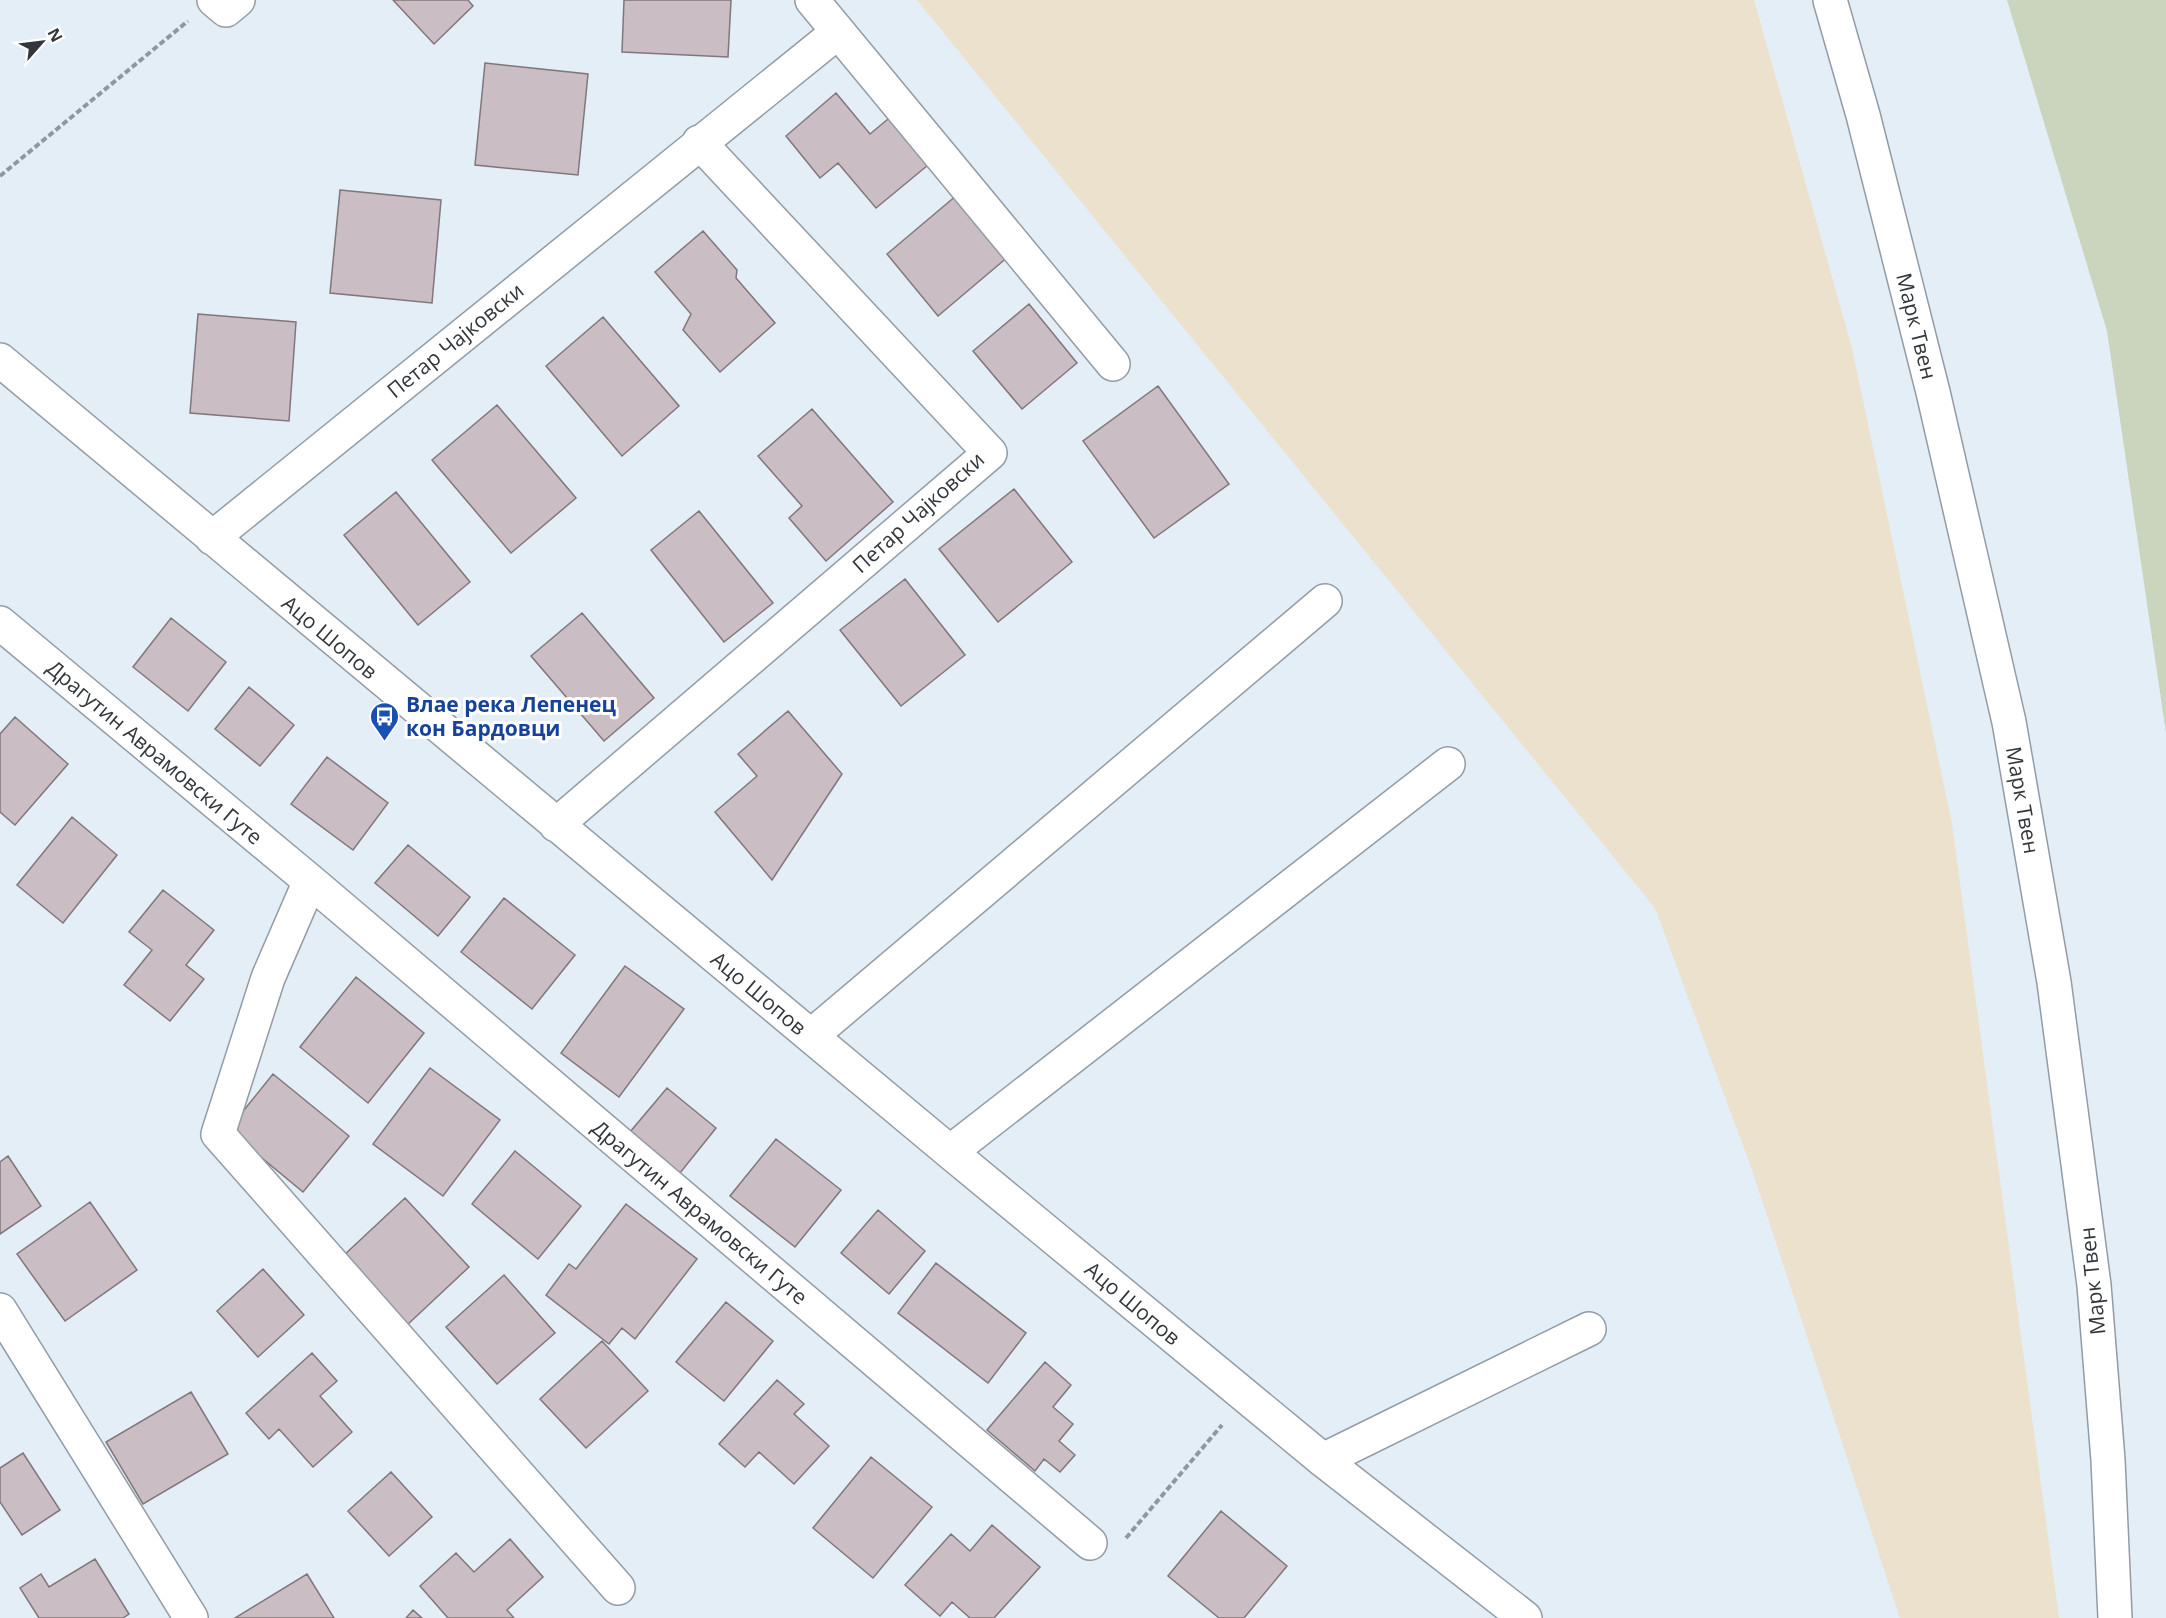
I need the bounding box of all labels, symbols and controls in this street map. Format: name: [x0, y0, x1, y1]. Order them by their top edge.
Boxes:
north arrow: [12, 12, 72, 72]
text: N: [42, 24, 68, 46]
street label: Марк Твен: [1890, 270, 1944, 382]
street label: Петар Чајковски: [381, 276, 529, 404]
street label: Петар Чајковски: [846, 445, 990, 579]
street label: Ацо Шопов: [276, 589, 384, 685]
street label: Драгутин Аврамовски Гуте: [41, 653, 269, 851]
place label: Влае река Лепенец кон Бардовци: [406, 690, 617, 742]
bus stop icon: Влае река Лепенец кон Бардовци: [369, 700, 401, 742]
street label: Марк Твен: [2000, 744, 2046, 856]
street label: Ацо Шопов: [705, 945, 813, 1041]
street label: Драгутин Аврамовски Гуте: [586, 1113, 814, 1311]
street label: Марк Твен: [2072, 1226, 2112, 1336]
street label: Ацо Шопов: [1079, 1255, 1187, 1351]

